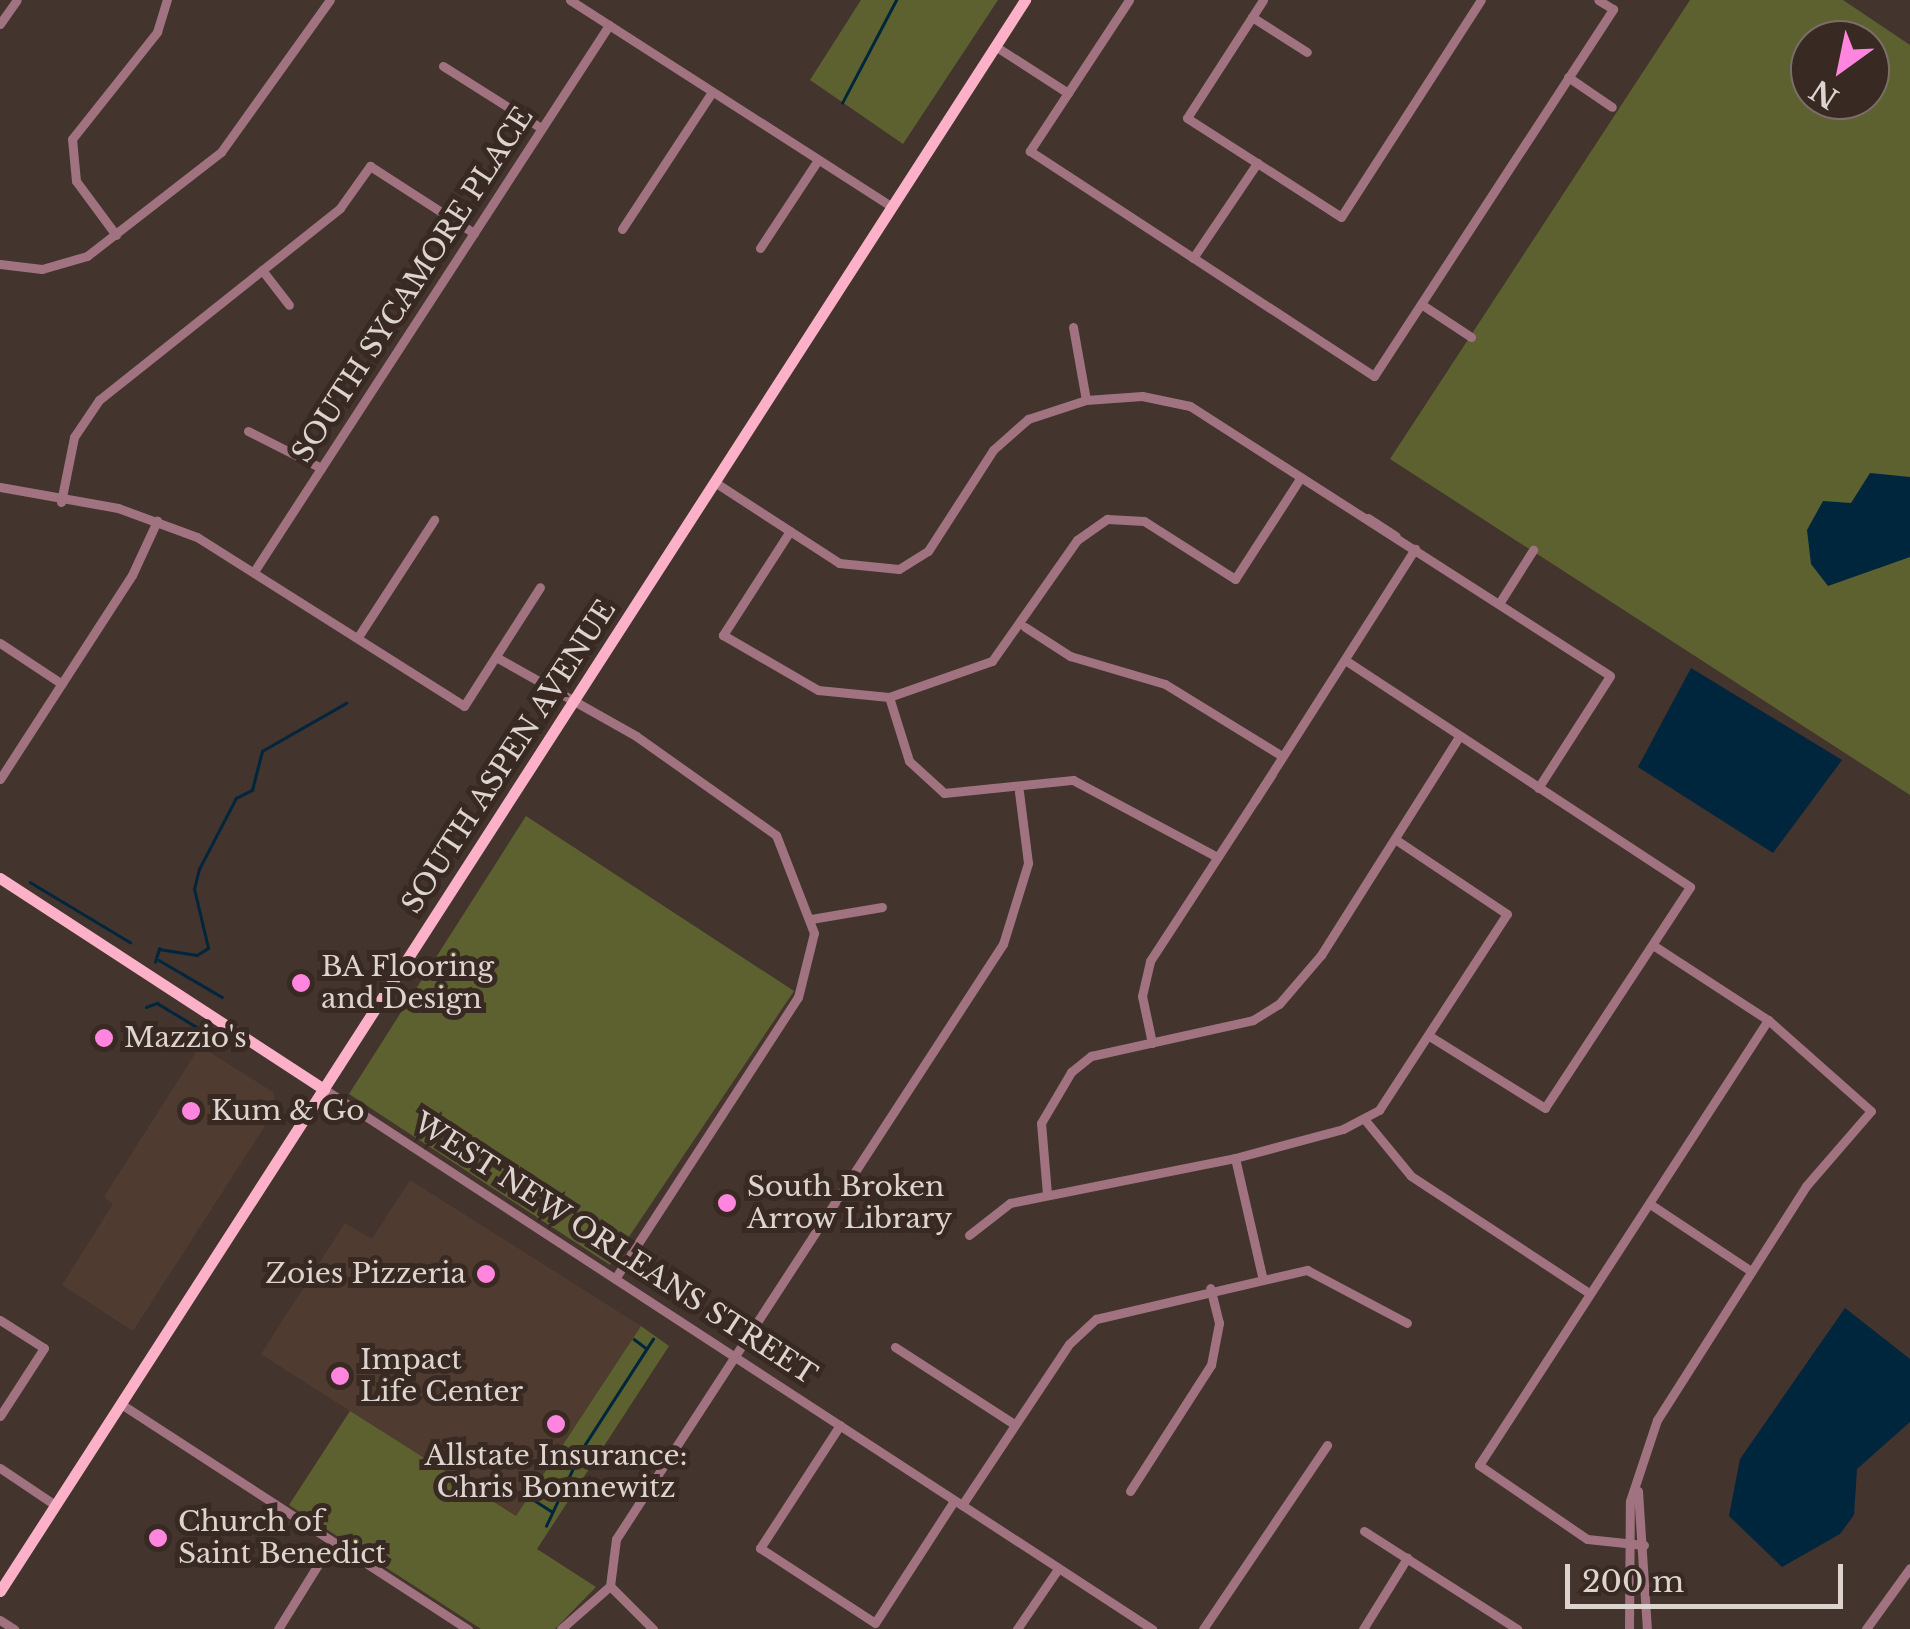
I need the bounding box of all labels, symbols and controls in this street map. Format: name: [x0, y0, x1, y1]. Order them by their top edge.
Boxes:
north arrow: [1790, 20, 1890, 120]
text: N: [1804, 72, 1845, 116]
street label: SOUTH SYCAMORE PLACE: [286, 101, 540, 469]
street label: SOUTH ASPEN AVENUE: [394, 593, 624, 921]
place label: BA Flooring and Design: [321, 950, 495, 1016]
marker: BA Flooring and Design: [290, 972, 312, 994]
place label: Mazzio's: [124, 1021, 247, 1055]
marker: Mazzio's: [93, 1027, 115, 1049]
place label: Kum & Go: [211, 1094, 365, 1128]
marker: Kum & Go: [180, 1100, 202, 1122]
street label: WEST NEW ORLEANS STREET: [406, 1105, 824, 1393]
place label: South Broken Arrow Library: [747, 1170, 953, 1236]
marker: South Broken Arrow Library: [716, 1192, 738, 1214]
place label: Zoies Pizzeria: [265, 1257, 466, 1291]
marker: Zoies Pizzeria: [475, 1263, 497, 1285]
place label: Impact Life Center: [360, 1343, 523, 1409]
marker: Impact Life Center: [329, 1365, 351, 1387]
marker: Allstate Insurance: Chris Bonnewitz: [545, 1413, 567, 1435]
place label: Allstate Insurance: Chris Bonnewitz: [425, 1439, 687, 1505]
place label: Church of Saint Benedict: [178, 1505, 386, 1571]
marker: Church of Saint Benedict: [147, 1527, 169, 1549]
scale bar: [1570, 1544, 1848, 1606]
text: 200 m: [1582, 1563, 1684, 1600]

